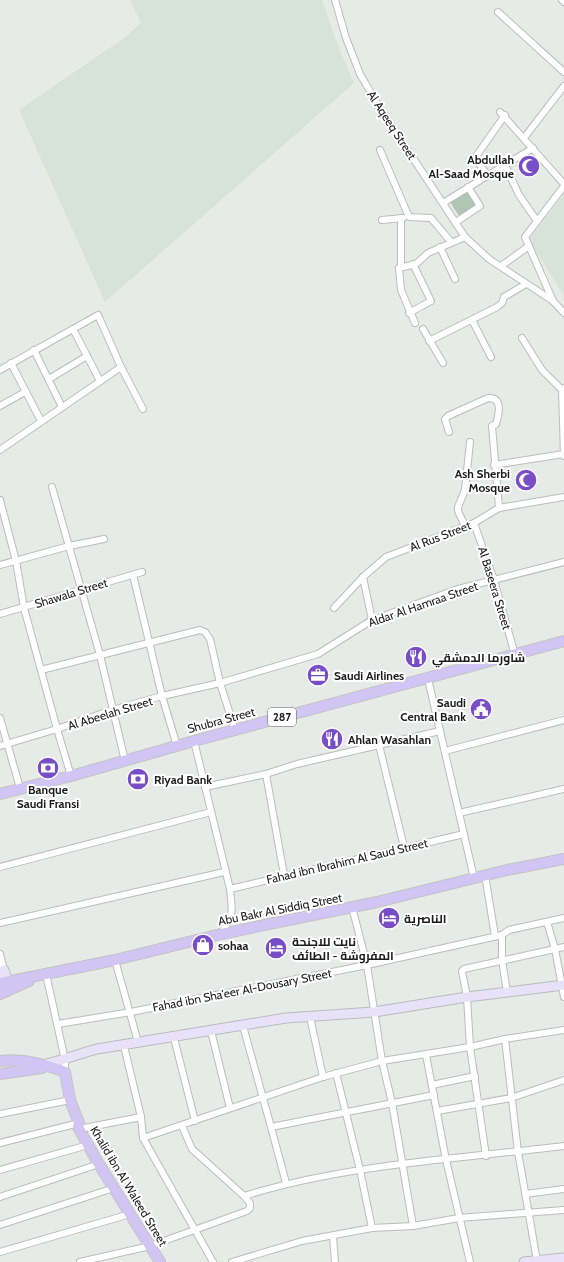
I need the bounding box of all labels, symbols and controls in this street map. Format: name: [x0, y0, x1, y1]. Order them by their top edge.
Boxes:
street label: Al Aqeeq Street: [364, 88, 420, 162]
place label: Abdullah Al-Saad Mosque: [429, 152, 514, 181]
mosque icon: Abdullah Al-Saad Mosque: [516, 153, 542, 179]
place label: Ash Sherbi Mosque: [455, 466, 510, 495]
mosque icon: Ash Sherbi Mosque: [513, 467, 539, 493]
street label: Al Rus Street: [407, 517, 473, 555]
street label: Al Baseera Street: [475, 545, 515, 631]
street label: Shawala Street: [33, 575, 109, 611]
street label: Aldar Al Hamraa Street: [366, 578, 480, 630]
restaurant icon: شاورما الدمشقي: [403, 644, 429, 670]
place label: شاورما الدمشقي: [432, 650, 525, 668]
office icon: Saudi Airlines: [305, 662, 331, 688]
place label: Saudi Airlines: [334, 668, 404, 683]
street label: Al Abeelah Street: [66, 693, 154, 733]
place label: Saudi Central Bank: [400, 695, 466, 724]
public building icon: Saudi Central Bank: [468, 696, 494, 722]
street label: Shubra Street: [186, 704, 256, 736]
road number: 287: [268, 708, 296, 726]
restaurant icon: Ahlan Wasahlan: [319, 726, 345, 752]
place label: Ahlan Wasahlan: [348, 732, 431, 747]
bank icon: Banque Saudi Fransi: [35, 755, 61, 781]
bank icon: Riyad Bank: [125, 766, 151, 792]
place label: Riyad Bank: [154, 772, 212, 787]
place label: Banque Saudi Fransi: [17, 782, 79, 811]
street label: Fahad ibn Ibrahim Al Saud Street: [265, 835, 429, 887]
street label: Abu Bakr Al Siddiq Street: [217, 890, 343, 928]
hotel icon: الناصرية: [376, 905, 402, 931]
place label: الناصرية: [404, 911, 447, 927]
shop icon: sohaa: [190, 932, 216, 958]
place label: نايت للاجنحة المفروشة - الطائف: [292, 934, 394, 964]
hotel icon: نايت للاجنحة المفروشة - الطائف: [263, 935, 289, 961]
place label: sohaa: [218, 938, 249, 953]
street label: Fahad ibn Sha'eer Al-Dousary Street: [151, 965, 333, 1015]
street label: Khalid ibn Al Waleed Street: [87, 1123, 171, 1249]

